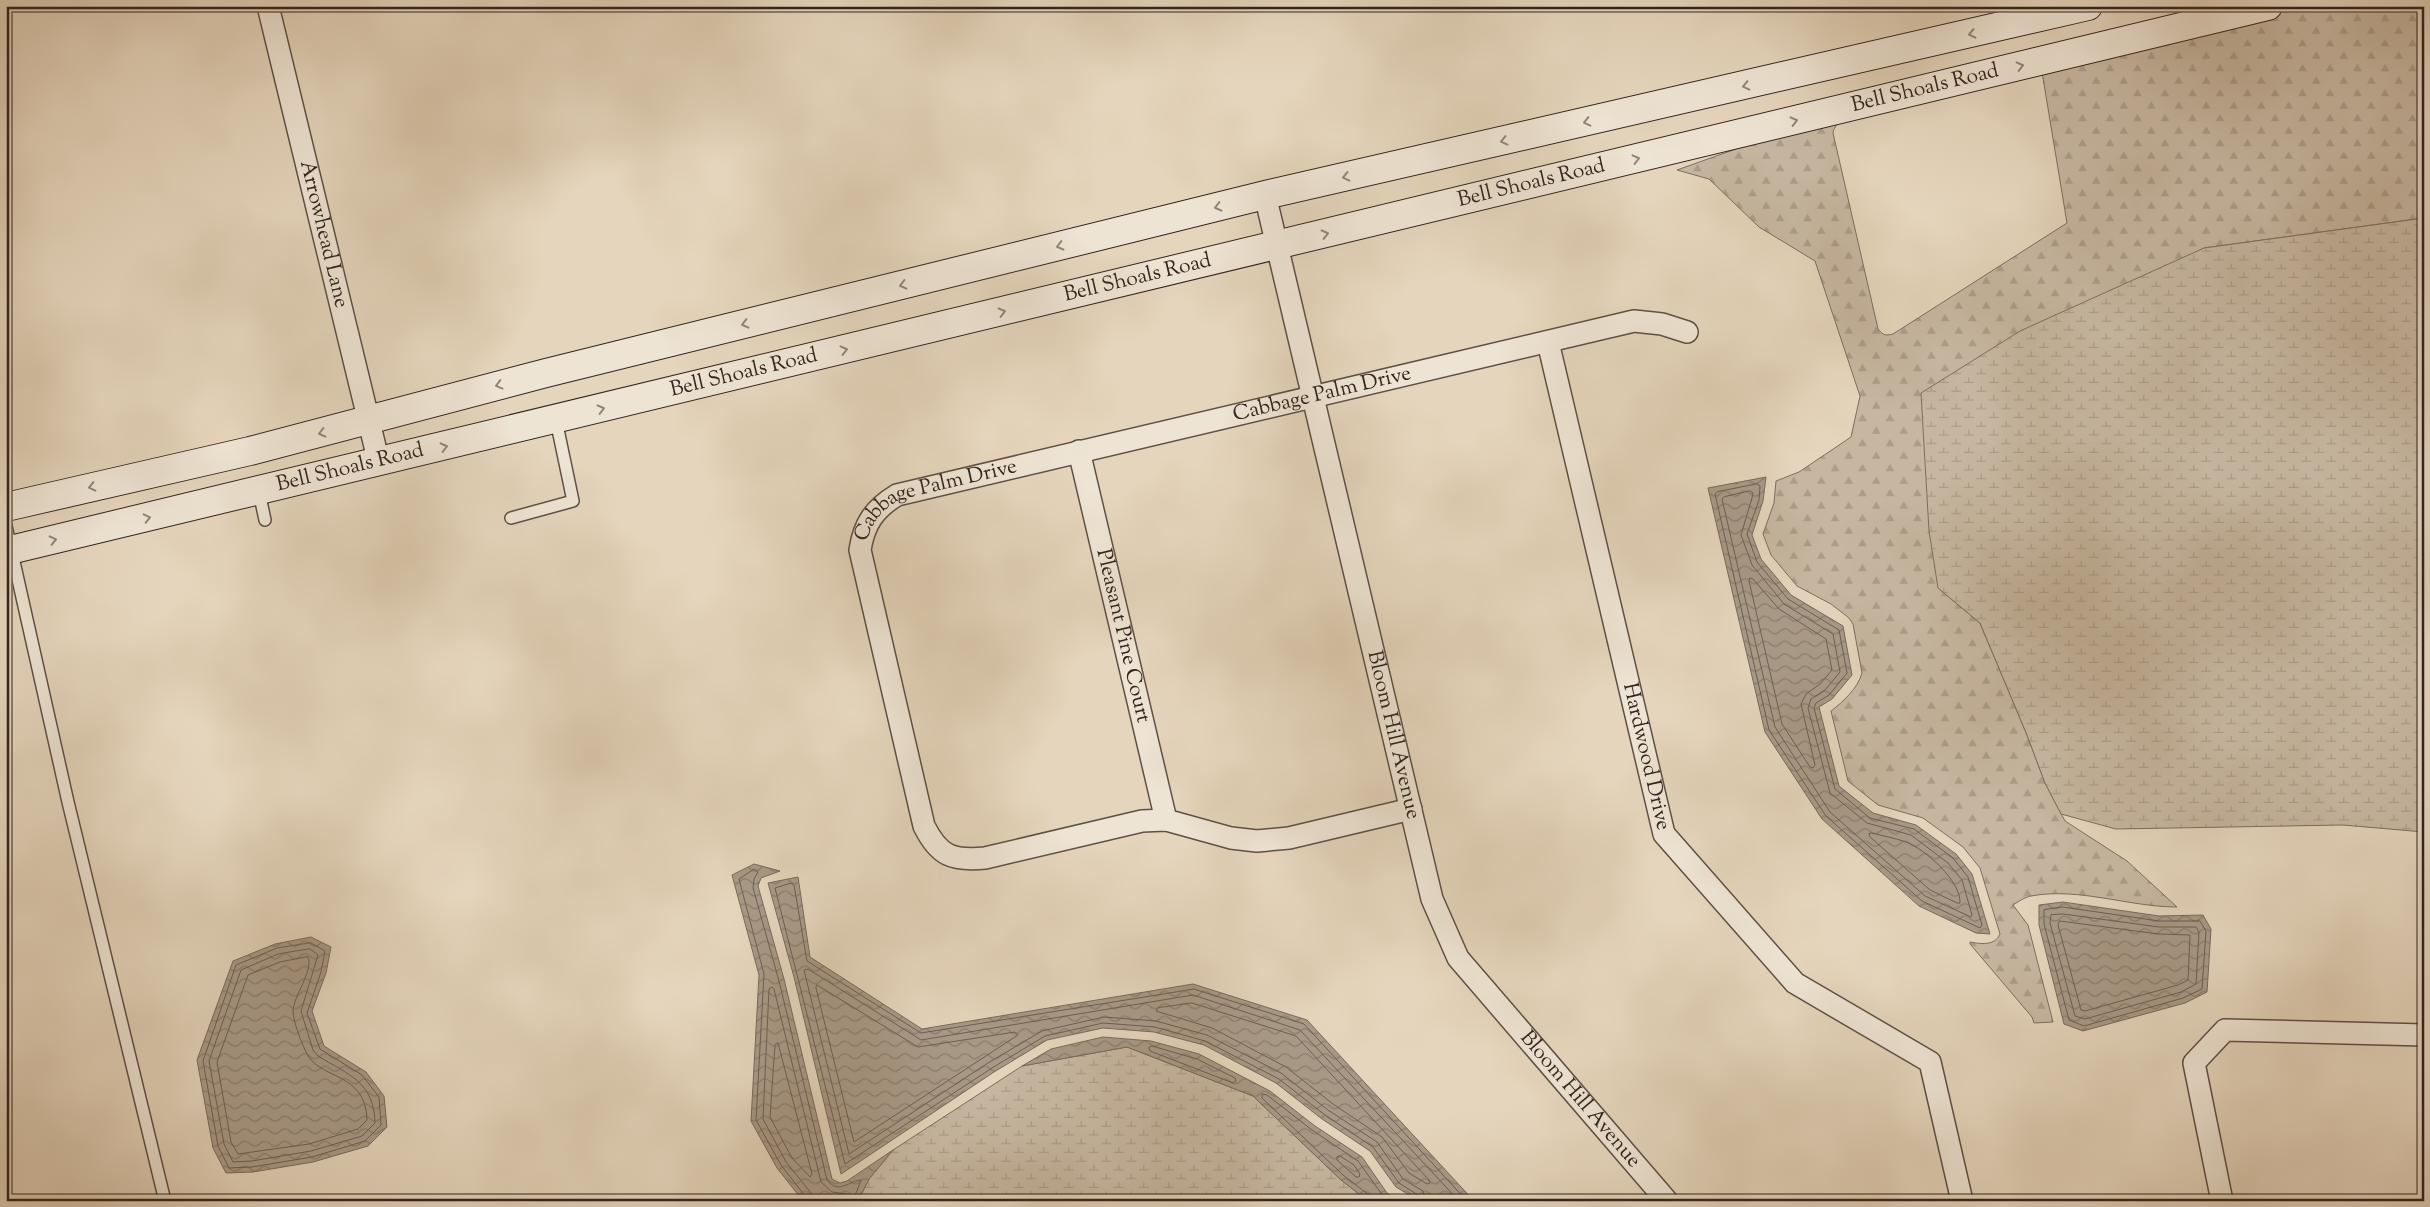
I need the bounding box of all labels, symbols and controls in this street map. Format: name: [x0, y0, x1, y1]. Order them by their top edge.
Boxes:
one-way arrow: [1968, 28, 1977, 39]
street label: Bell Shoals Road: [1848, 56, 2002, 121]
one-way arrow: [2015, 61, 2024, 72]
one-way arrow: [1741, 80, 1750, 91]
one-way arrow: [1583, 116, 1592, 127]
one-way arrow: [1789, 116, 1798, 127]
one-way arrow: [1500, 135, 1508, 146]
street label: Bell Shoals Road: [1455, 151, 1608, 216]
one-way arrow: [1631, 154, 1640, 165]
street label: Arrowhead Lane: [291, 157, 356, 311]
one-way arrow: [1341, 171, 1350, 182]
one-way arrow: [1214, 201, 1223, 212]
one-way arrow: [1320, 229, 1329, 240]
one-way arrow: [1056, 240, 1065, 251]
street label: Bell Shoals Road: [1061, 246, 1215, 311]
one-way arrow: [898, 279, 907, 290]
one-way arrow: [998, 307, 1007, 318]
one-way arrow: [741, 318, 749, 328]
street label: Bell Shoals Road: [667, 341, 821, 405]
one-way arrow: [840, 345, 849, 356]
street label: Cabbage Palm Drive: [1230, 359, 1414, 430]
one-way arrow: [495, 380, 503, 390]
one-way arrow: [597, 404, 606, 415]
one-way arrow: [317, 427, 326, 438]
street label: Bell Shoals Road: [273, 436, 427, 500]
one-way arrow: [439, 442, 448, 453]
street label: Cabbage Palm Drive: [847, 452, 1020, 545]
one-way arrow: [87, 481, 96, 492]
one-way arrow: [143, 513, 152, 524]
one-way arrow: [49, 535, 58, 546]
street label: Pleasant Pine Court: [1088, 546, 1158, 726]
street label: Bloom Hill Avenue: [1359, 648, 1428, 822]
street label: Hardwood Drive: [1614, 680, 1678, 833]
street label: Bloom Hill Avenue: [1512, 1025, 1648, 1175]

